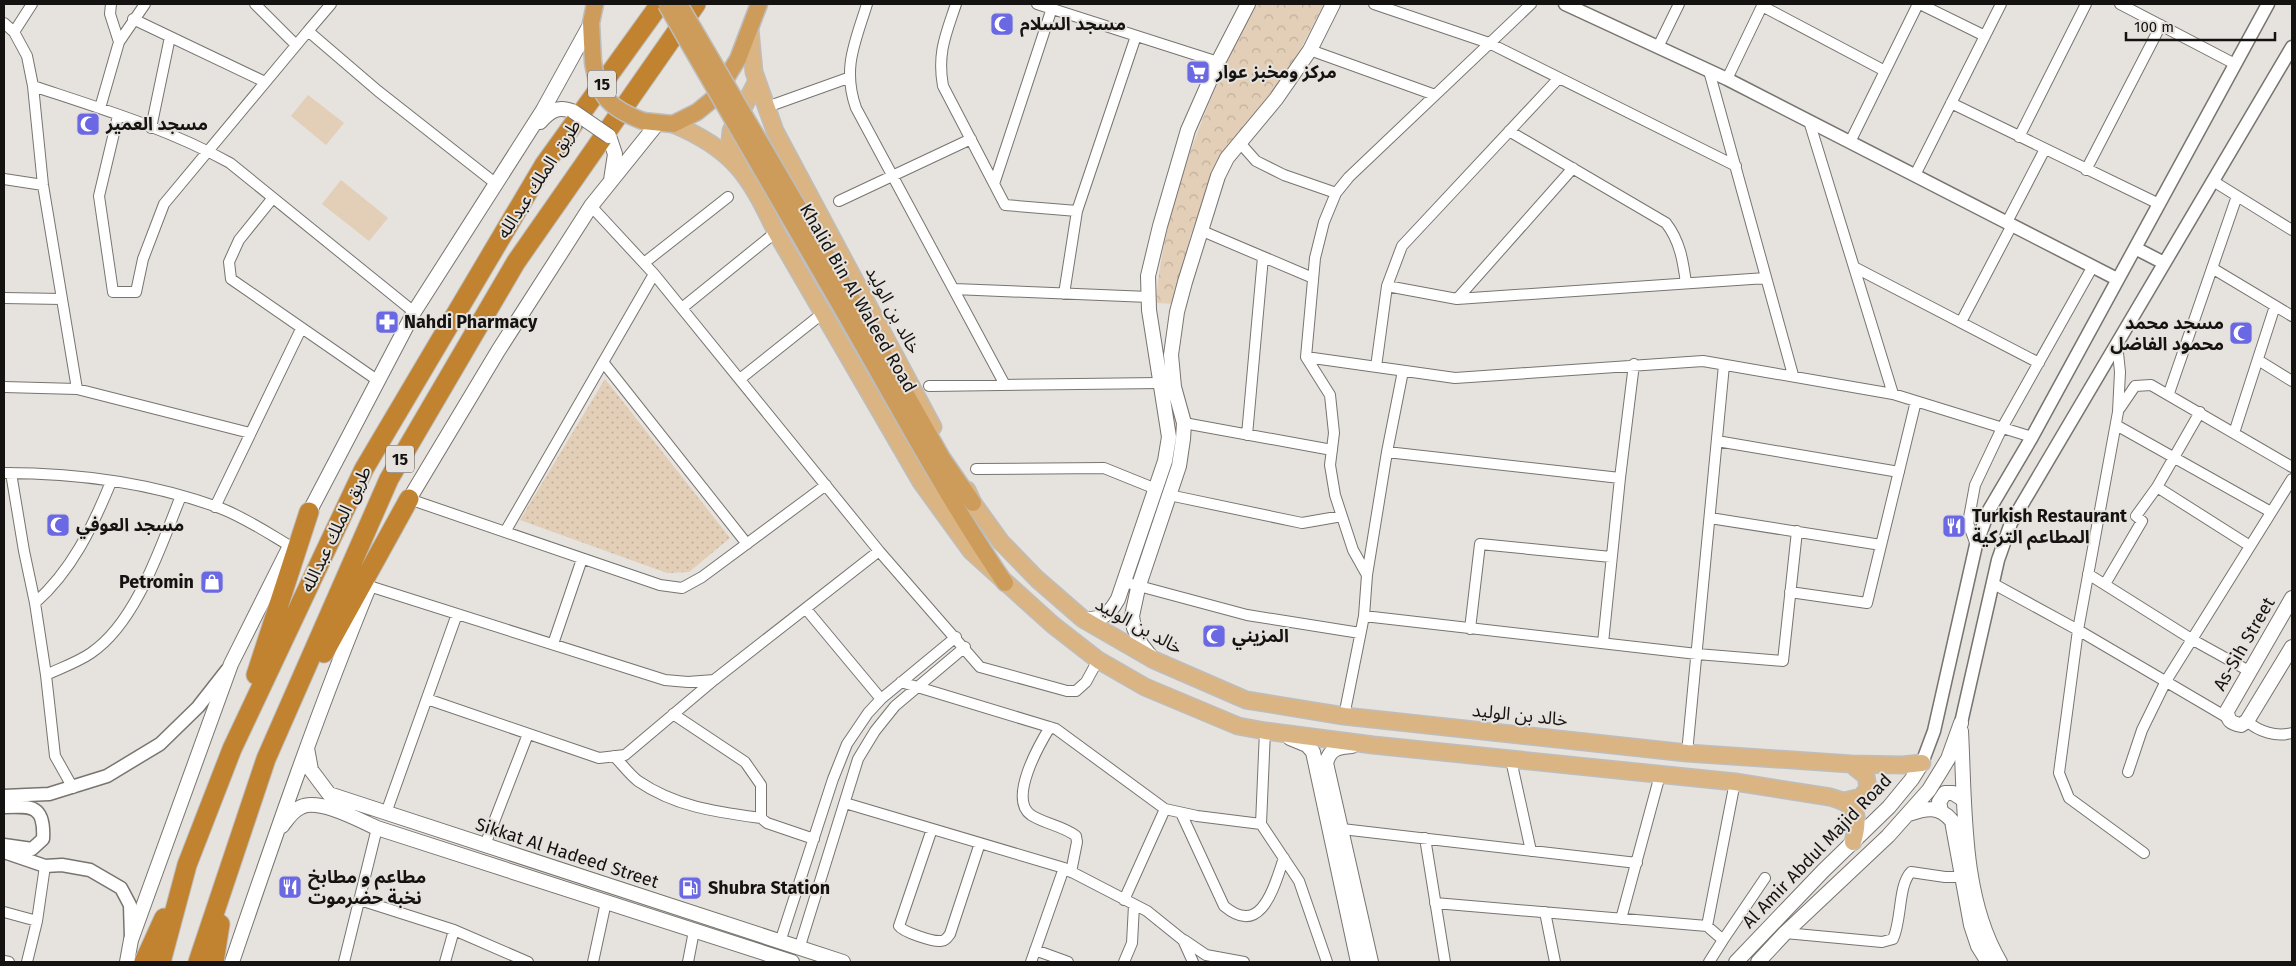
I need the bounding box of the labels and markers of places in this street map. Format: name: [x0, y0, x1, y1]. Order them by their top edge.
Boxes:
mosque icon: مسجد السلام: [989, 11, 1015, 37]
place label: مسجد السلام: [1020, 13, 1126, 37]
supermarket icon: مركز ومخبز عوار: [1185, 59, 1211, 85]
place label: مركز ومخبز عوار: [1215, 61, 1337, 83]
mosque icon: مسجد العمير: [75, 111, 101, 137]
place label: مسجد العمير: [105, 113, 208, 135]
pharmacy icon: Nahdi Pharmacy: [374, 309, 400, 335]
place label: Nahdi Pharmacy: [404, 311, 538, 333]
place label: مسجد محمد محمود الفاضل: [2110, 312, 2224, 355]
mosque icon: مسجد محمد محمود الفاضل: [2228, 320, 2254, 346]
place label: Turkish Restaurant المطاعم التركية: [1972, 505, 2128, 550]
mosque icon: مسجد العوفي: [45, 512, 71, 538]
restaurant icon: Turkish Restaurant المطاعم التركية: [1941, 513, 1967, 539]
place label: مسجد العوفي: [76, 514, 184, 539]
shop icon: Petromin: [199, 569, 225, 595]
place label: Petromin: [119, 571, 194, 593]
mosque icon: المزيني: [1201, 623, 1227, 649]
place label: المزيني: [1232, 625, 1289, 650]
place label: مطاعم و مطابخ نخبة حضرموت: [308, 866, 426, 909]
restaurant icon: مطاعم و مطابخ نخبة حضرموت: [277, 874, 303, 900]
fuel station icon: Shubra Station: [677, 875, 703, 901]
place label: Shubra Station: [708, 877, 830, 899]

